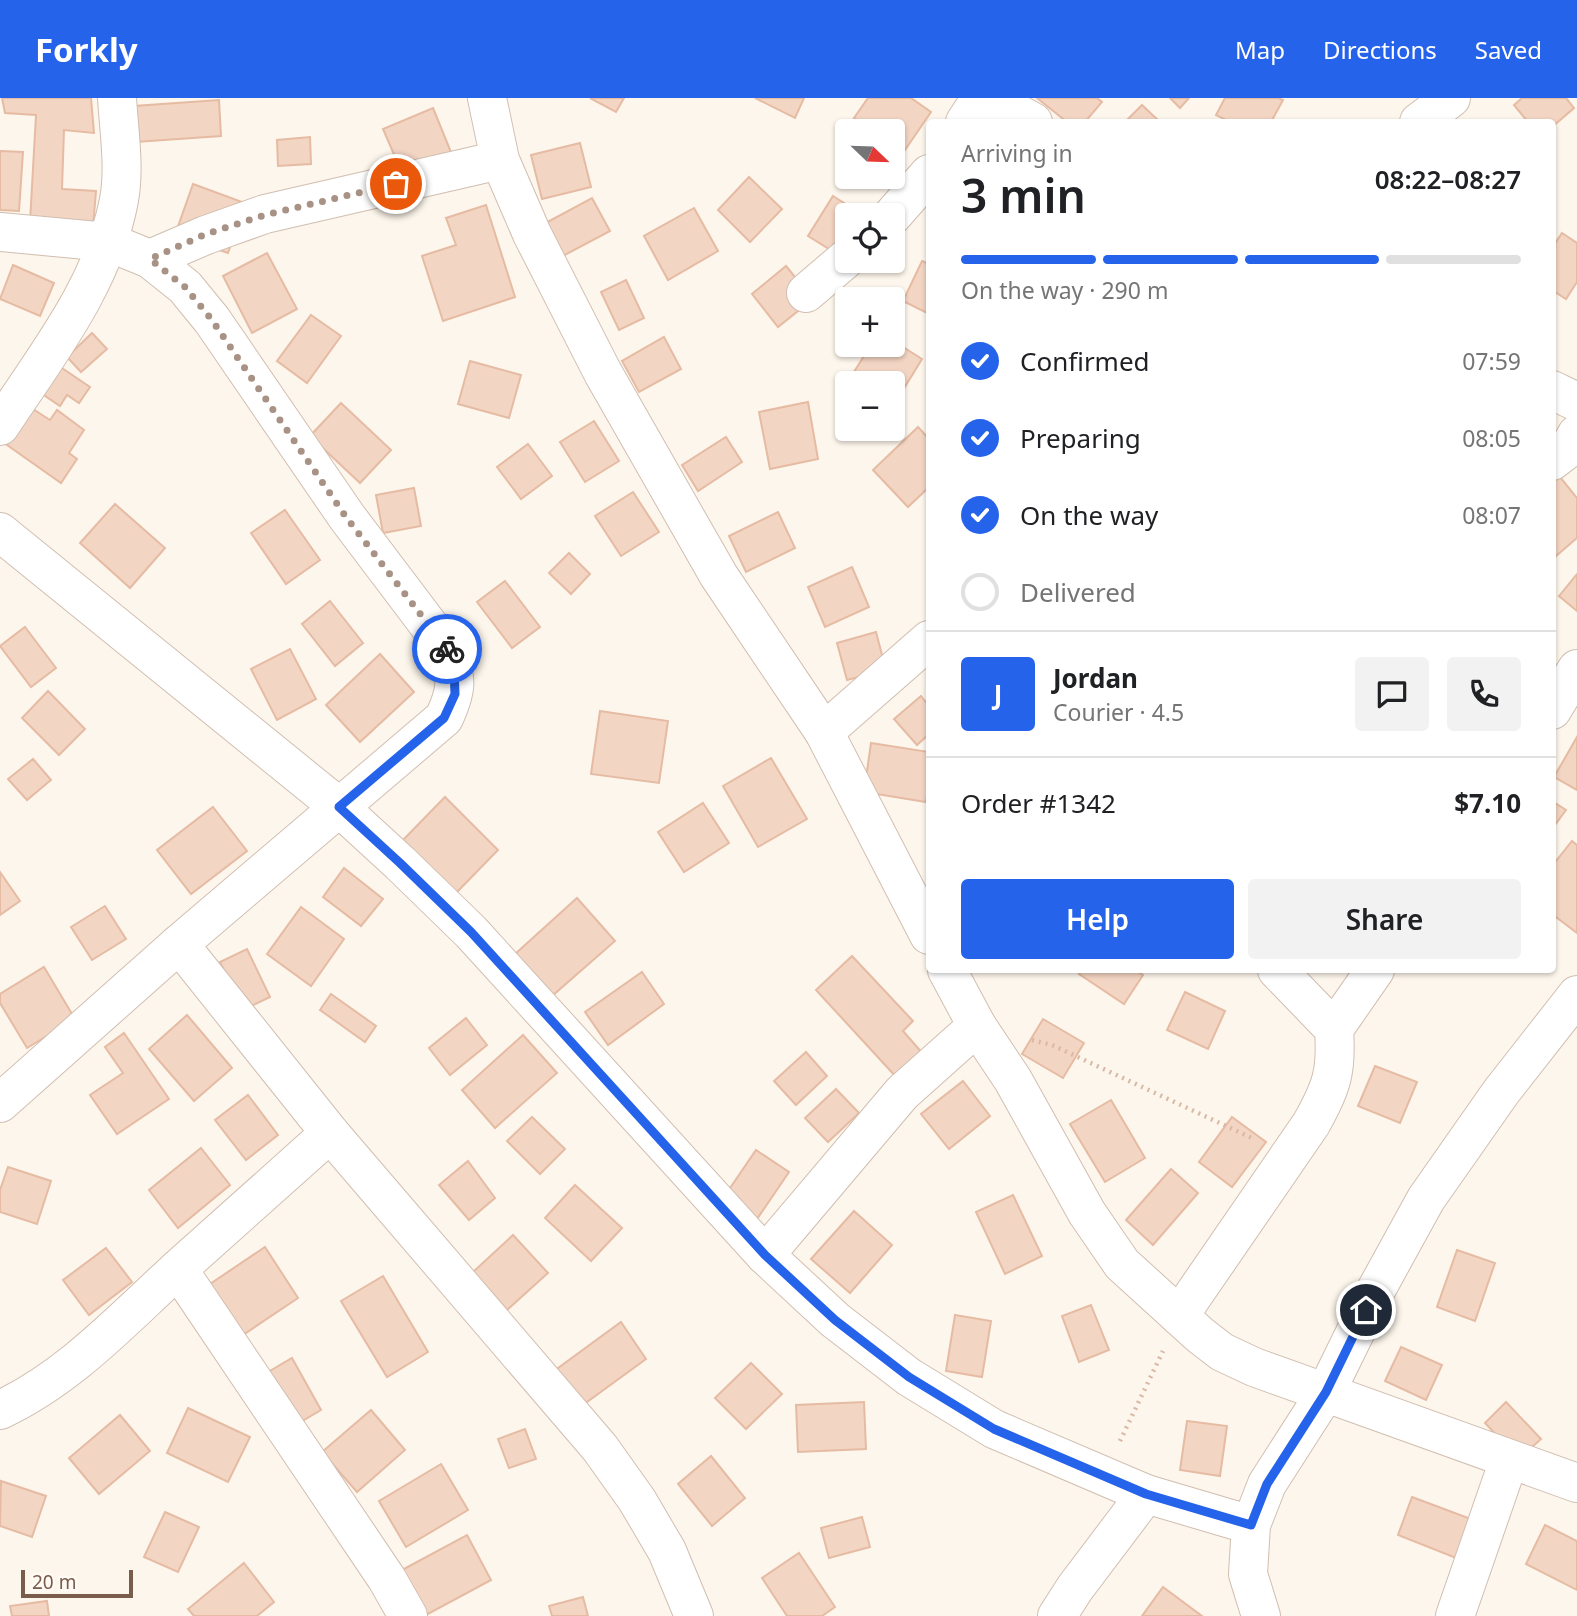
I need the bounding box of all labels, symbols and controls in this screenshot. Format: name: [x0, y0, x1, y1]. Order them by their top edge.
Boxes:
text: Forkly: [35, 27, 138, 72]
text: Map: [1235, 33, 1285, 66]
text: Directions: [1323, 33, 1437, 66]
text: Saved: [1475, 33, 1542, 66]
north arrow: [835, 119, 905, 189]
map controls: [835, 119, 905, 441]
text: Arriving in: [961, 137, 1073, 169]
pin: [366, 154, 426, 214]
text: 08:22–08:27: [1375, 161, 1521, 197]
text: 3 min: [961, 164, 1086, 226]
icon: bag: [377, 165, 415, 203]
button: locate: [835, 203, 905, 273]
text: On the way · 290 m: [961, 274, 1168, 306]
button: +: [835, 287, 905, 357]
icon: check: [961, 342, 999, 380]
text: Confirmed: [1020, 343, 1150, 379]
text: 07:59: [1462, 345, 1521, 377]
button: −: [835, 371, 905, 441]
icon: check: [961, 419, 999, 457]
text: Preparing: [1020, 420, 1141, 456]
text: 08:05: [1462, 422, 1521, 454]
icon: check: [961, 496, 999, 534]
text: On the way: [1020, 497, 1158, 533]
text: 08:07: [1462, 499, 1521, 531]
text: Delivered: [1020, 574, 1136, 610]
courier: [412, 614, 482, 684]
icon: bike: [428, 630, 466, 668]
button: chat: [1355, 657, 1429, 731]
button: phone: [1447, 657, 1521, 731]
text: Jordan: [1053, 660, 1138, 696]
text: J: [994, 676, 1002, 712]
text: Courier · 4.5: [1053, 696, 1184, 728]
text: Order #1342: [961, 785, 1116, 821]
text: $7.10: [1454, 785, 1521, 821]
button: Help: [961, 879, 1234, 959]
button: Share: [1248, 879, 1521, 959]
pin: [1336, 1280, 1396, 1340]
icon: home: [1347, 1291, 1385, 1329]
scale bar: [21, 1567, 133, 1599]
text: 20 m: [32, 1569, 76, 1595]

